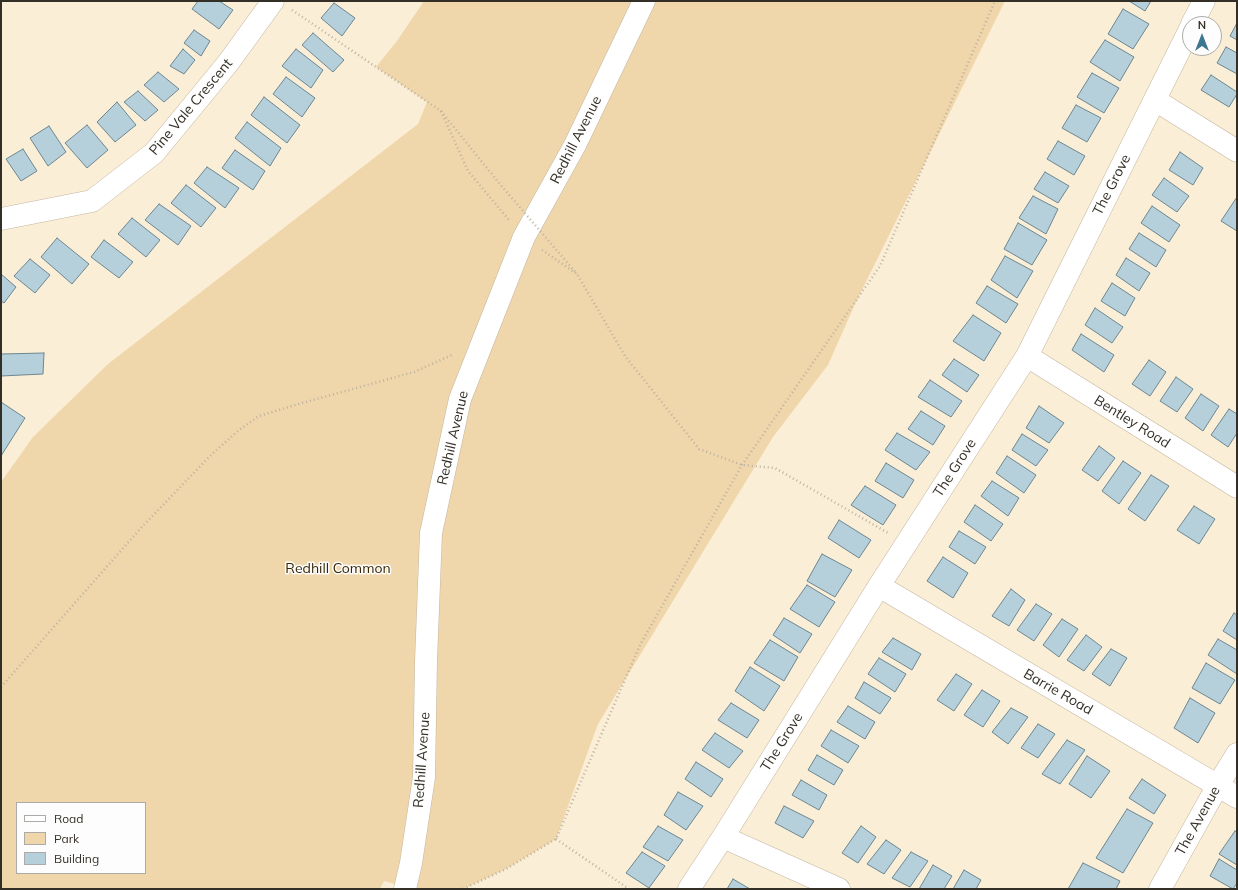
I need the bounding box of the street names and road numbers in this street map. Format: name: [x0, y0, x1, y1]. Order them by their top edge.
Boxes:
street label: Pine Vale Crescent: [146, 55, 236, 159]
street label: Redhill Avenue: [547, 93, 605, 187]
street label: The Grove: [1090, 152, 1134, 218]
street label: Redhill Avenue: [434, 389, 472, 487]
street label: Bentley Road: [1091, 392, 1173, 452]
street label: The Grove: [930, 436, 980, 500]
street label: Barrie Road: [1020, 665, 1096, 719]
street label: The Grove: [757, 710, 807, 774]
street label: Redhill Avenue: [410, 711, 434, 809]
street label: The Avenue: [1172, 783, 1224, 859]

